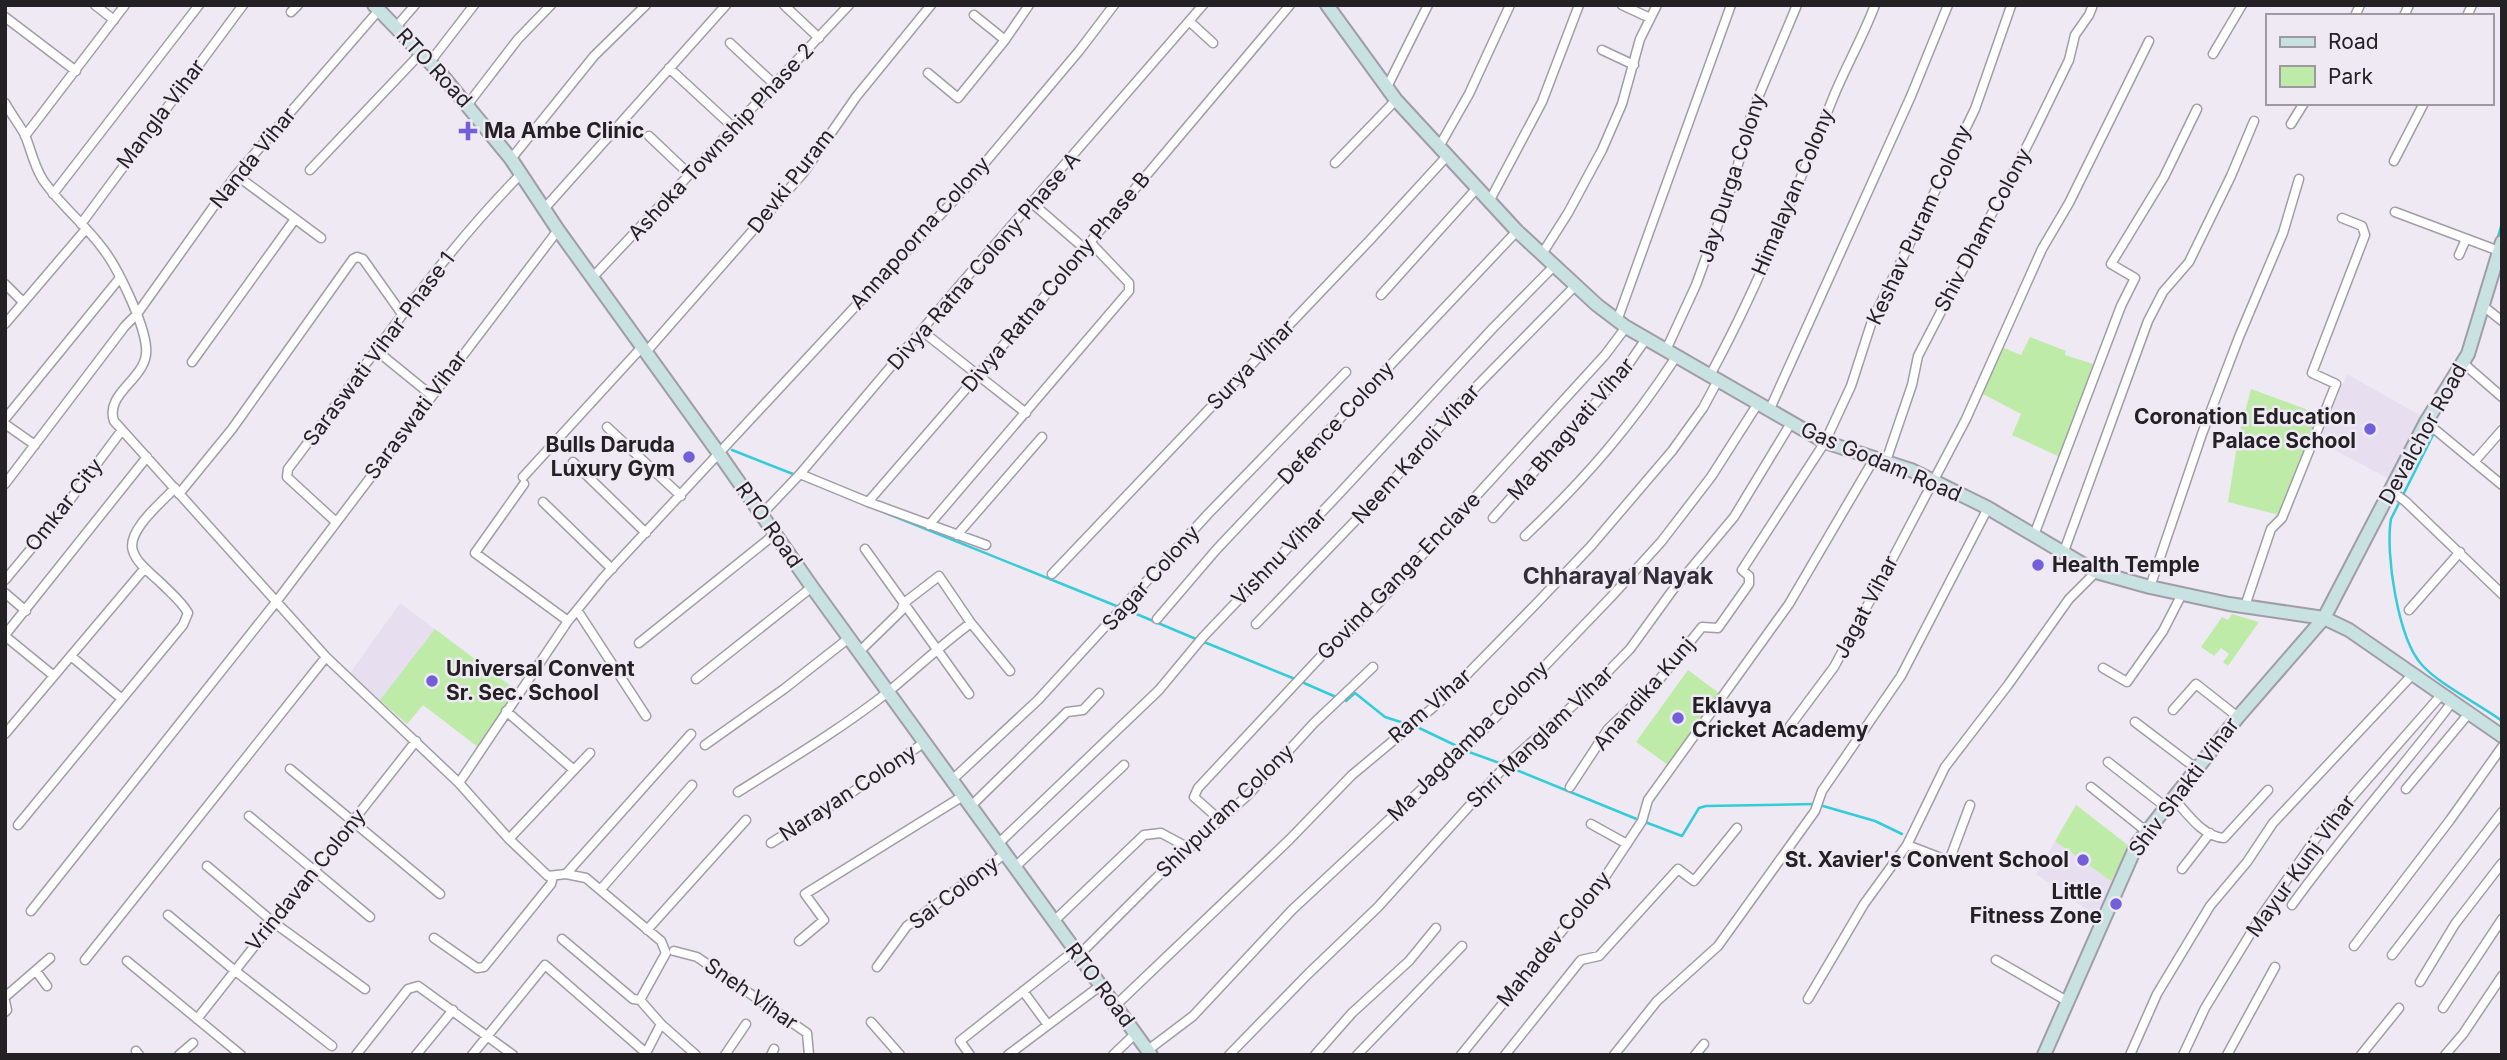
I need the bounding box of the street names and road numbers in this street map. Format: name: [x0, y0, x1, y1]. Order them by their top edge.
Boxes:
street label: RTO Road: [391, 23, 477, 112]
street label: Ashoka Township Phase 2: [623, 38, 819, 245]
street label: Mangla Vihar: [111, 54, 210, 173]
street label: Jay Durga Colony: [1692, 90, 1771, 266]
street label: Nanda Vihar: [204, 102, 301, 213]
street label: Himalayan Colony: [1746, 104, 1839, 279]
street label: Keshav Puram Colony: [1861, 121, 1976, 329]
street label: Devki Puram: [742, 124, 839, 238]
street label: Shiv Dham Colony: [1929, 143, 2036, 316]
street label: Divya Ratna Colony Phase A: [882, 147, 1085, 375]
street label: Annapoorna Colony: [844, 151, 995, 314]
street label: Divya Ratna Colony Phase B: [956, 167, 1155, 397]
street label: Saraswati Vihar Phase 1: [298, 247, 460, 451]
street label: Surya Vihar: [1202, 314, 1300, 415]
street label: Saraswati Vihar: [359, 346, 473, 484]
street label: Ma Bhagvati Vihar: [1502, 352, 1639, 505]
street label: Defence Colony: [1272, 356, 1399, 489]
street label: Devalchor Road: [2374, 359, 2472, 508]
street label: Neem Karoli Vihar: [1347, 379, 1485, 528]
street label: Gas Godam Road: [1797, 416, 1965, 507]
street label: Omkar City: [20, 453, 108, 556]
street label: RTO Road: [731, 477, 808, 572]
street label: Govind Ganga Enclave: [1312, 487, 1485, 665]
street label: Vishnu Vihar: [1226, 503, 1331, 610]
street label: Sagar Colony: [1097, 520, 1205, 636]
street label: Jagat Vihar: [1828, 551, 1903, 662]
street label: Anandika Kunj: [1588, 632, 1699, 755]
street label: Ma Jagdamba Colony: [1382, 655, 1553, 826]
street label: Shri Manglam Vihar: [1461, 660, 1618, 813]
street label: Ram Vihar: [1383, 663, 1476, 748]
street label: Shiv Shakti Vihar: [2123, 712, 2244, 861]
street label: Shivpuram Colony: [1151, 738, 1299, 883]
street label: Narayan Colony: [775, 739, 921, 846]
street label: Mayur Kunj Vihar: [2241, 790, 2361, 942]
street label: Vrindavan Colony: [241, 803, 371, 956]
street label: Sai Colony: [904, 851, 1004, 934]
street label: Mahadev Colony: [1491, 866, 1616, 1011]
street label: RTO Road: [1061, 938, 1140, 1032]
street label: Sneh Vihar: [700, 952, 803, 1035]

